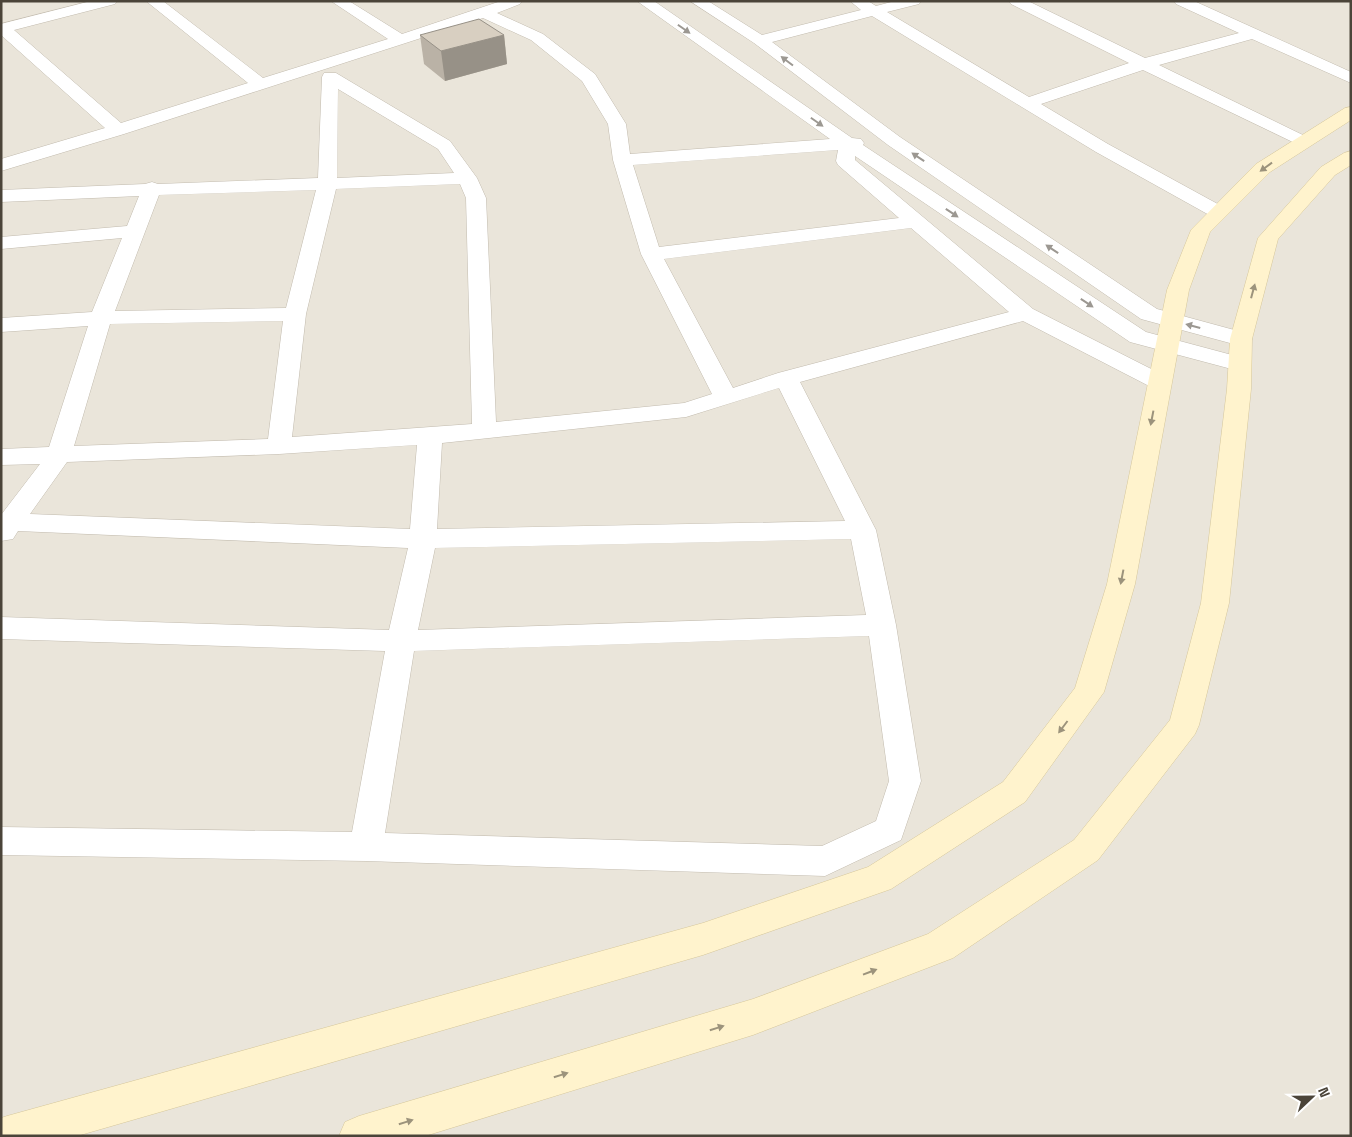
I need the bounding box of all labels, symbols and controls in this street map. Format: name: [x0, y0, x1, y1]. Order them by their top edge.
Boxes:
one-way arrow: [677, 24, 691, 34]
one-way arrow: [780, 56, 794, 66]
one-way arrow: [810, 117, 824, 127]
one-way arrow: [911, 152, 925, 162]
one-way arrow: [1259, 162, 1273, 172]
one-way arrow: [945, 208, 959, 218]
one-way arrow: [1046, 244, 1059, 254]
one-way arrow: [1249, 284, 1257, 299]
one-way arrow: [1080, 298, 1094, 308]
one-way arrow: [1186, 322, 1201, 330]
one-way arrow: [1148, 410, 1156, 426]
one-way arrow: [1118, 570, 1126, 585]
one-way arrow: [1058, 720, 1068, 734]
one-way arrow: [862, 968, 877, 976]
one-way arrow: [710, 1023, 725, 1031]
one-way arrow: [554, 1070, 569, 1078]
north arrow: [1287, 1072, 1337, 1122]
text: N: [1314, 1084, 1334, 1100]
one-way arrow: [398, 1117, 413, 1125]

